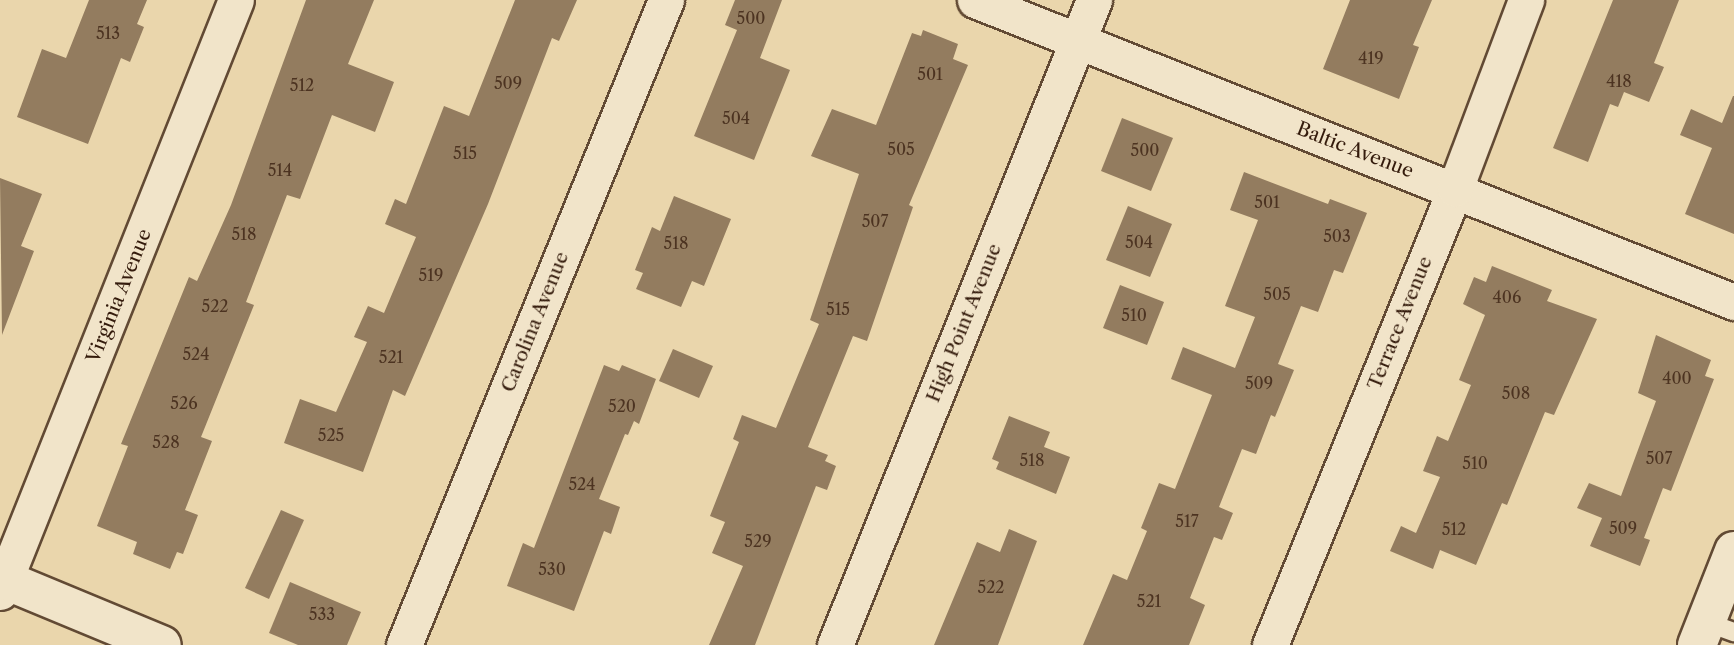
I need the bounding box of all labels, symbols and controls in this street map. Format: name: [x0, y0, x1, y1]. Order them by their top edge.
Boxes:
house number: 500: [737, 8, 765, 28]
house number: 513: [96, 23, 120, 43]
house number: 419: [1358, 48, 1384, 68]
house number: 501: [917, 64, 943, 84]
house number: 418: [1606, 71, 1632, 91]
house number: 509: [494, 73, 522, 93]
house number: 512: [290, 75, 314, 95]
house number: 504: [722, 108, 750, 128]
street label: Baltic Avenue: [1293, 117, 1417, 183]
house number: 505: [887, 139, 915, 159]
house number: 500: [1131, 140, 1159, 160]
house number: 515: [453, 143, 477, 163]
house number: 514: [268, 160, 292, 180]
house number: 501: [1254, 192, 1280, 212]
house number: 507: [862, 211, 888, 231]
house number: 518: [232, 224, 256, 244]
street label: Virginia Avenue: [82, 225, 156, 367]
house number: 503: [1323, 226, 1351, 246]
house number: 504: [1125, 232, 1153, 252]
house number: 518: [664, 233, 688, 253]
street label: High Point Avenue: [922, 240, 1006, 406]
street label: Carolina Avenue: [496, 248, 574, 396]
street label: Terrace Avenue: [1363, 253, 1437, 393]
house number: 519: [419, 265, 443, 285]
house number: 505: [1263, 284, 1291, 304]
house number: 406: [1493, 287, 1521, 307]
house number: 522: [201, 296, 229, 316]
house number: 515: [826, 299, 850, 319]
house number: 510: [1121, 305, 1147, 325]
house number: 524: [182, 344, 210, 364]
house number: 521: [379, 347, 403, 367]
house number: 400: [1662, 368, 1692, 388]
house number: 509: [1245, 373, 1273, 393]
house number: 508: [1502, 383, 1530, 403]
house number: 526: [170, 393, 198, 413]
house number: 520: [608, 396, 636, 416]
house number: 525: [318, 425, 344, 445]
house number: 528: [152, 432, 180, 452]
house number: 507: [1646, 448, 1672, 468]
house number: 518: [1020, 450, 1044, 470]
house number: 510: [1462, 453, 1488, 473]
house number: 524: [568, 474, 596, 494]
house number: 517: [1175, 511, 1199, 531]
house number: 509: [1609, 518, 1637, 538]
house number: 512: [1442, 519, 1466, 539]
house number: 529: [744, 531, 772, 551]
house number: 530: [538, 559, 566, 579]
house number: 522: [977, 577, 1005, 597]
house number: 521: [1137, 591, 1161, 611]
house number: 533: [309, 604, 335, 624]

